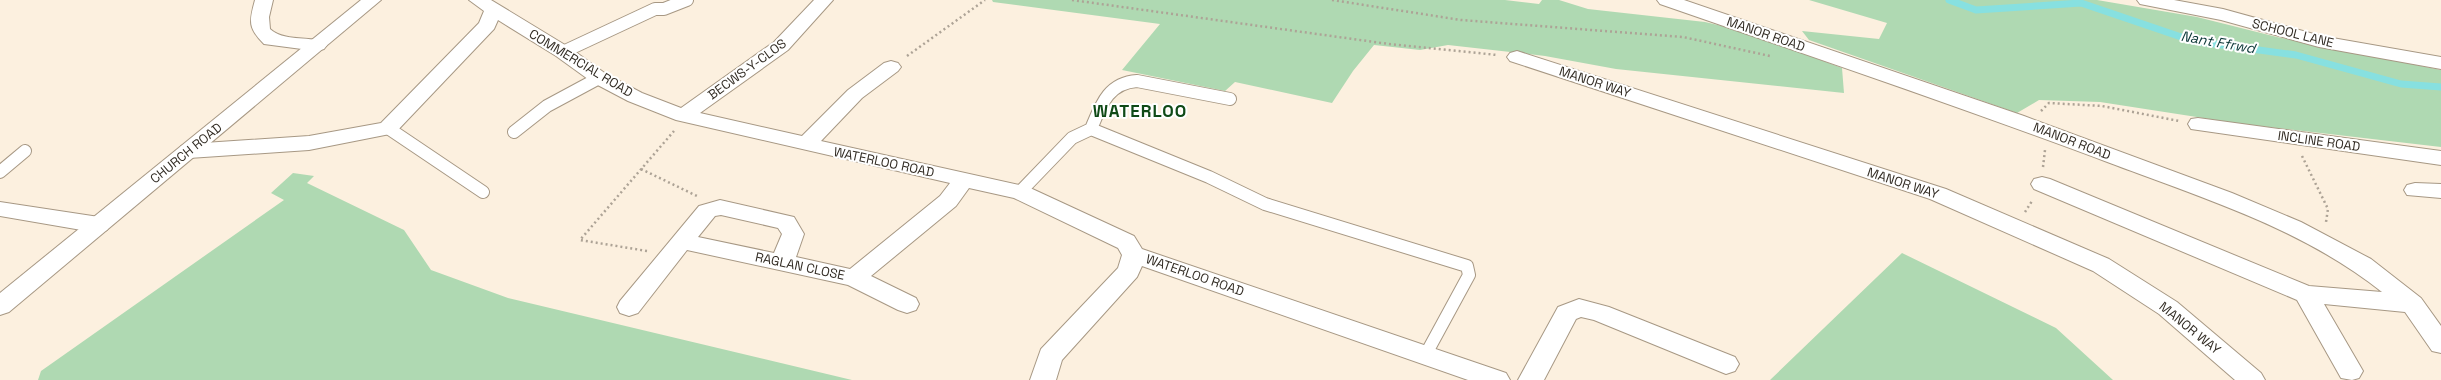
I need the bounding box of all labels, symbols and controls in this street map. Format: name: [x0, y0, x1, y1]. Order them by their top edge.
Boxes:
street label: MANOR ROAD: [1725, 13, 1807, 55]
street label: SCHOOL LANE: [2250, 15, 2336, 51]
street label: COMMERCIAL ROAD: [526, 25, 636, 101]
water label: Nant Ffrwd: [2180, 27, 2258, 58]
street label: BECWS-Y-CLOS: [704, 35, 790, 103]
street label: MANOR WAY: [1557, 62, 1633, 102]
district label: WATERLOO: [1093, 100, 1187, 122]
street label: MANOR ROAD: [2031, 118, 2113, 164]
street label: CHURCH ROAD: [147, 119, 225, 187]
street label: INCLINE ROAD: [2277, 127, 2361, 155]
street label: WATERLOO ROAD: [832, 143, 936, 181]
street label: MANOR WAY: [1865, 163, 1941, 203]
street label: RAGLAN CLOSE: [754, 248, 846, 284]
street label: WATERLOO ROAD: [1144, 250, 1246, 300]
street label: MANOR WAY: [2156, 298, 2224, 358]

